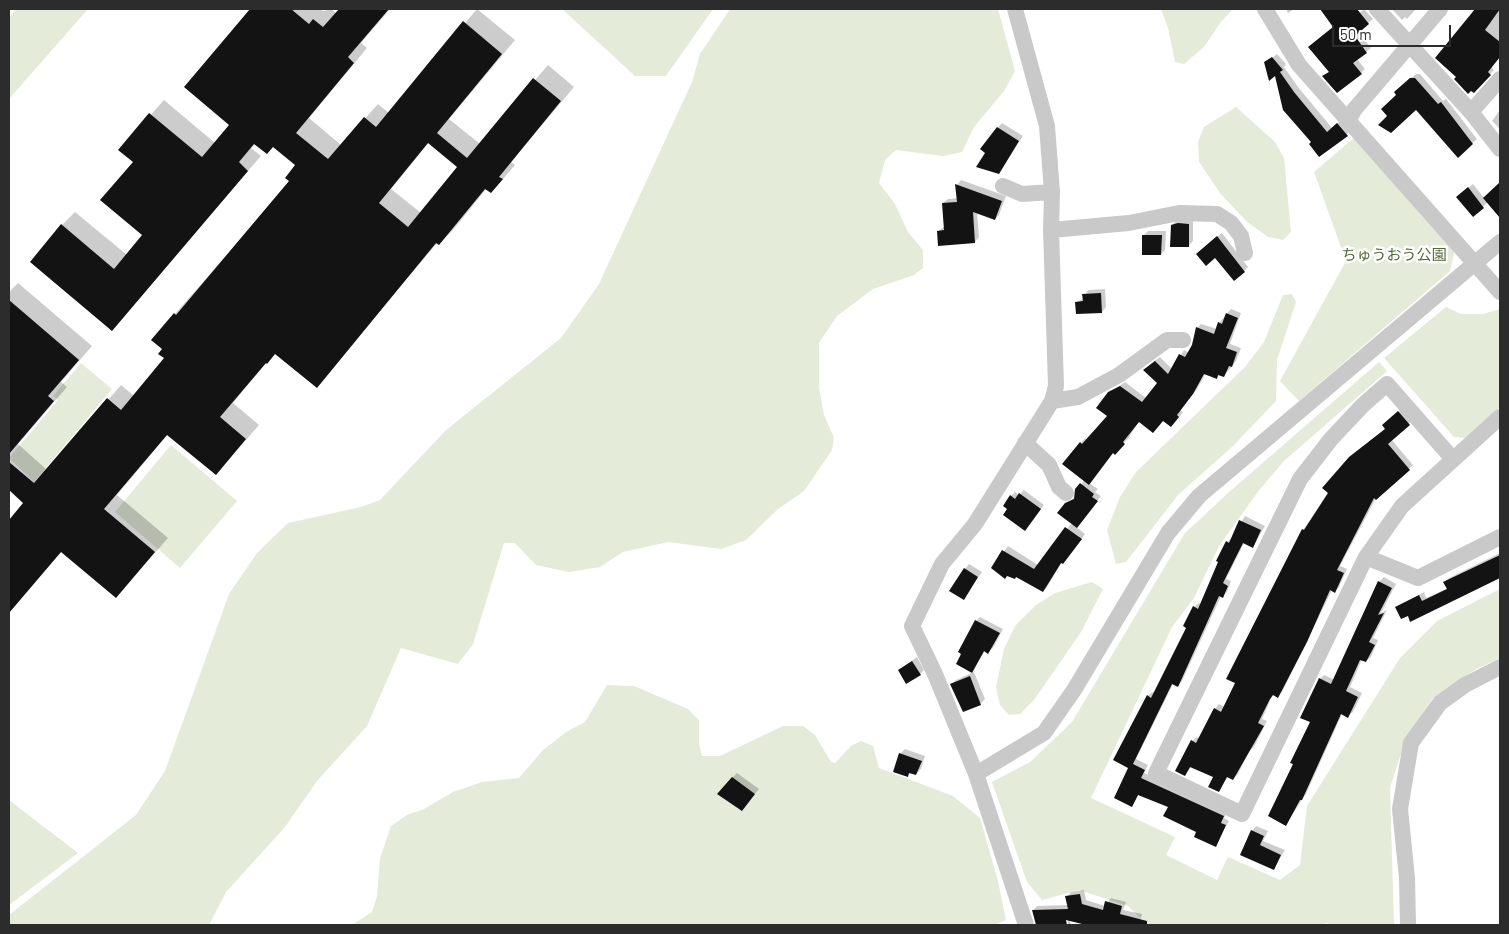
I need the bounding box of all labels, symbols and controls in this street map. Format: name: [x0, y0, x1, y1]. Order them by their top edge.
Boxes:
scale bar: [1334, 15, 1453, 47]
text: 50 m: [1340, 25, 1372, 43]
park label: ちゅうおう公園: [1342, 246, 1446, 264]

